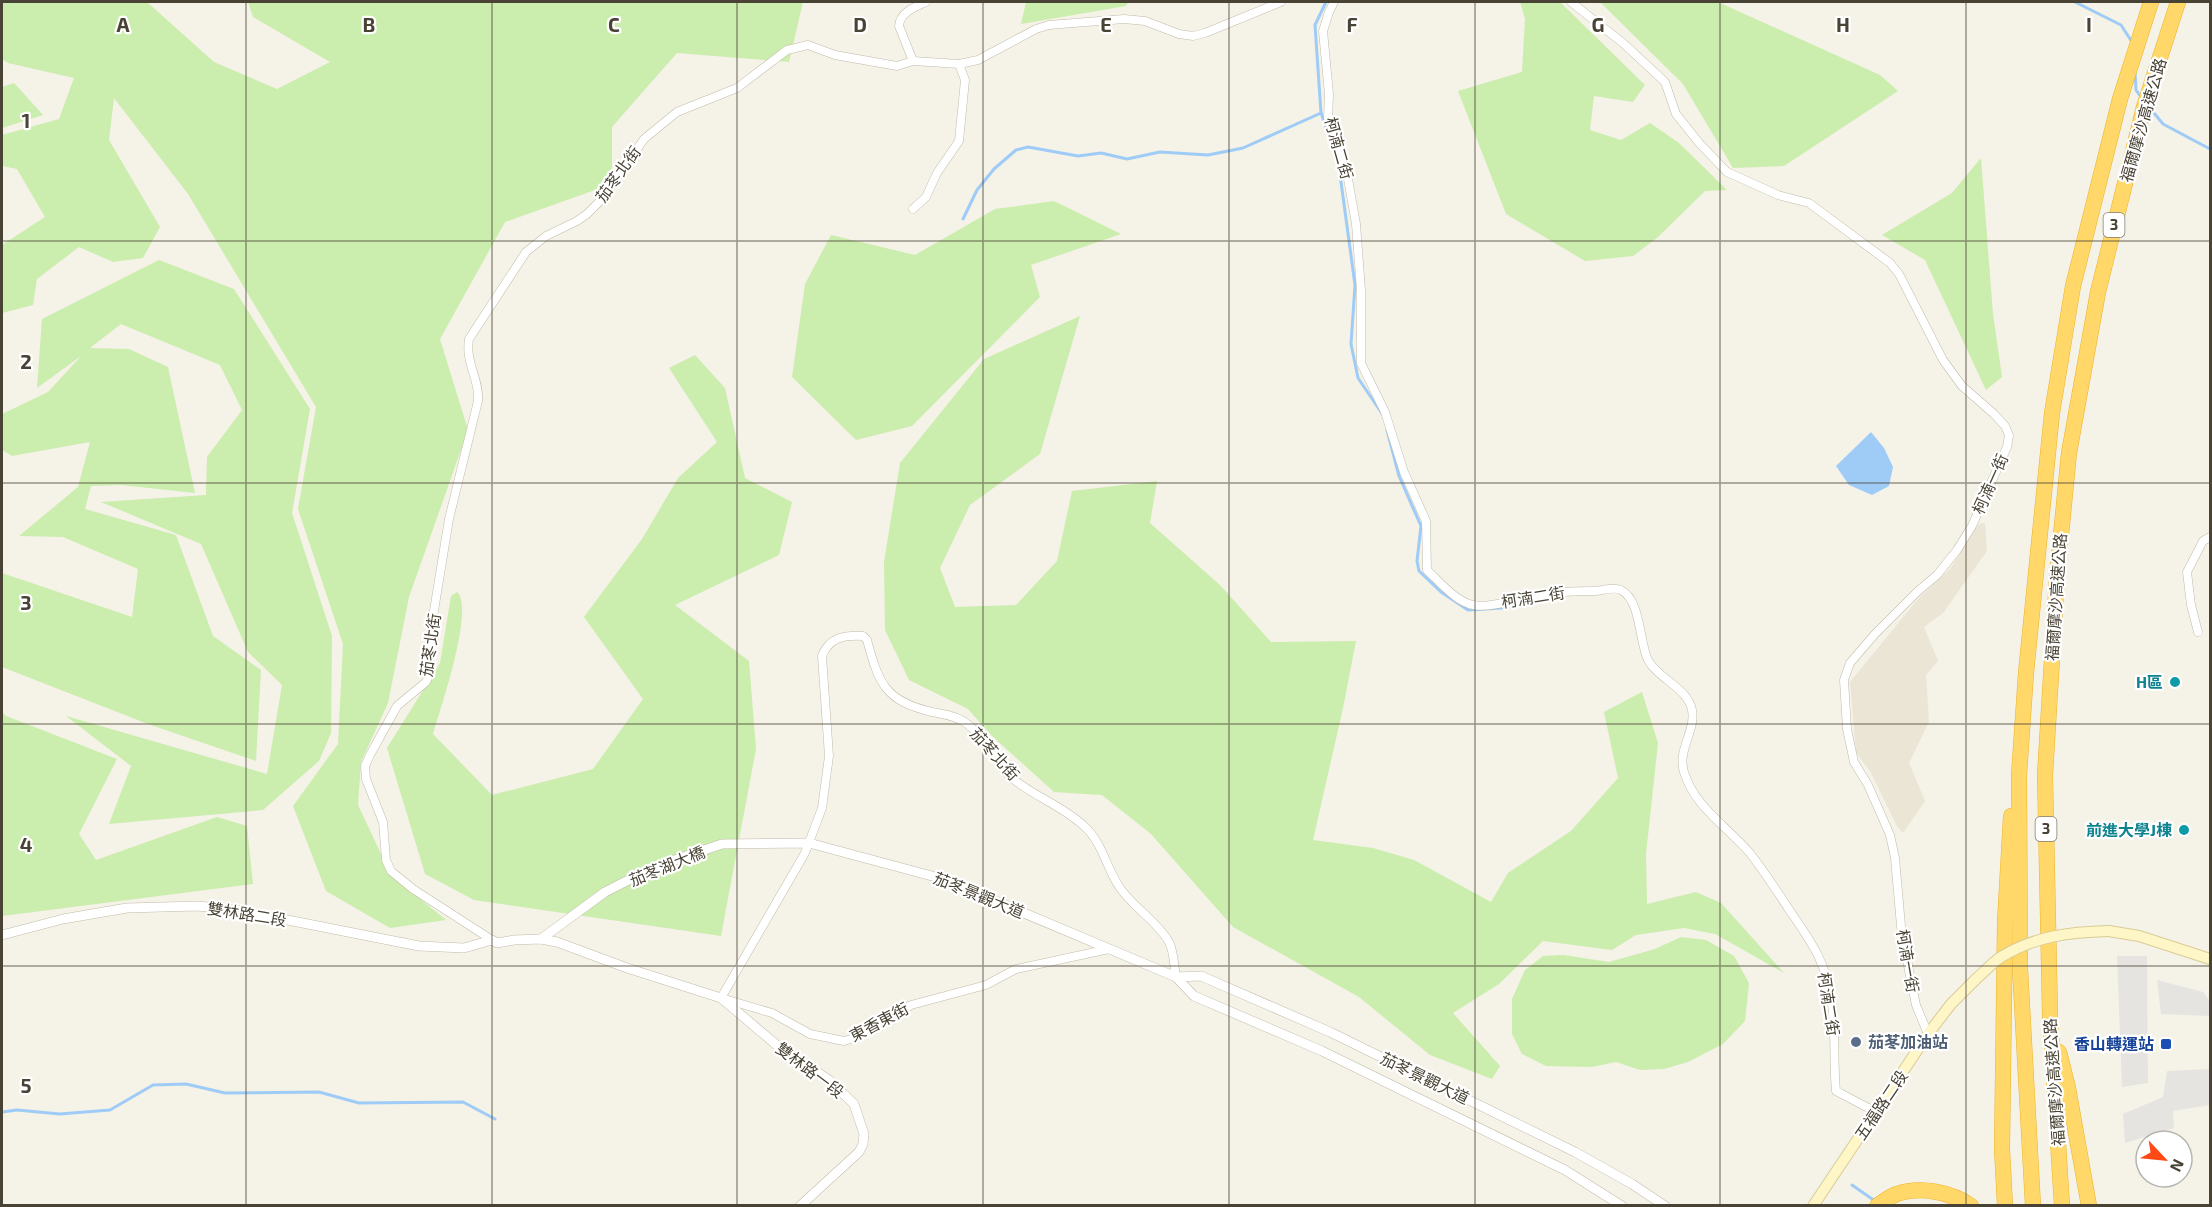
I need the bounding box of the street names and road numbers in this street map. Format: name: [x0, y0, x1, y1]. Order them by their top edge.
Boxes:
street label: 福爾摩沙高速公路: [2116, 56, 2169, 184]
street label: 柯湳二街: [1322, 114, 1357, 181]
street label: 茄苳北街: [591, 142, 644, 205]
road number: 3: [2104, 213, 2124, 237]
street label: 柯湳一街: [1968, 451, 2011, 517]
street label: 福爾摩沙高速公路: [2042, 532, 2069, 661]
street label: 柯湳二街: [1500, 582, 1566, 611]
street label: 茄苳北街: [416, 612, 443, 678]
street label: 茄苳北街: [967, 724, 1024, 784]
road number: 3: [2036, 817, 2056, 841]
street label: 茄苳湖大橋: [626, 842, 707, 889]
street label: 茄苳景觀大道: [931, 868, 1027, 921]
street label: 雙林路二段: [206, 898, 288, 929]
street label: 柯湳一街: [1894, 928, 1923, 994]
street label: 柯湳二街: [1815, 971, 1844, 1037]
street label: 東香東街: [846, 998, 911, 1045]
street label: 福爾摩沙高速公路: [2040, 1018, 2067, 1147]
street label: 雙林路一段: [773, 1038, 848, 1101]
street label: 茄苳景觀大道: [1378, 1048, 1473, 1107]
street label: 五福路二段: [1850, 1066, 1911, 1143]

